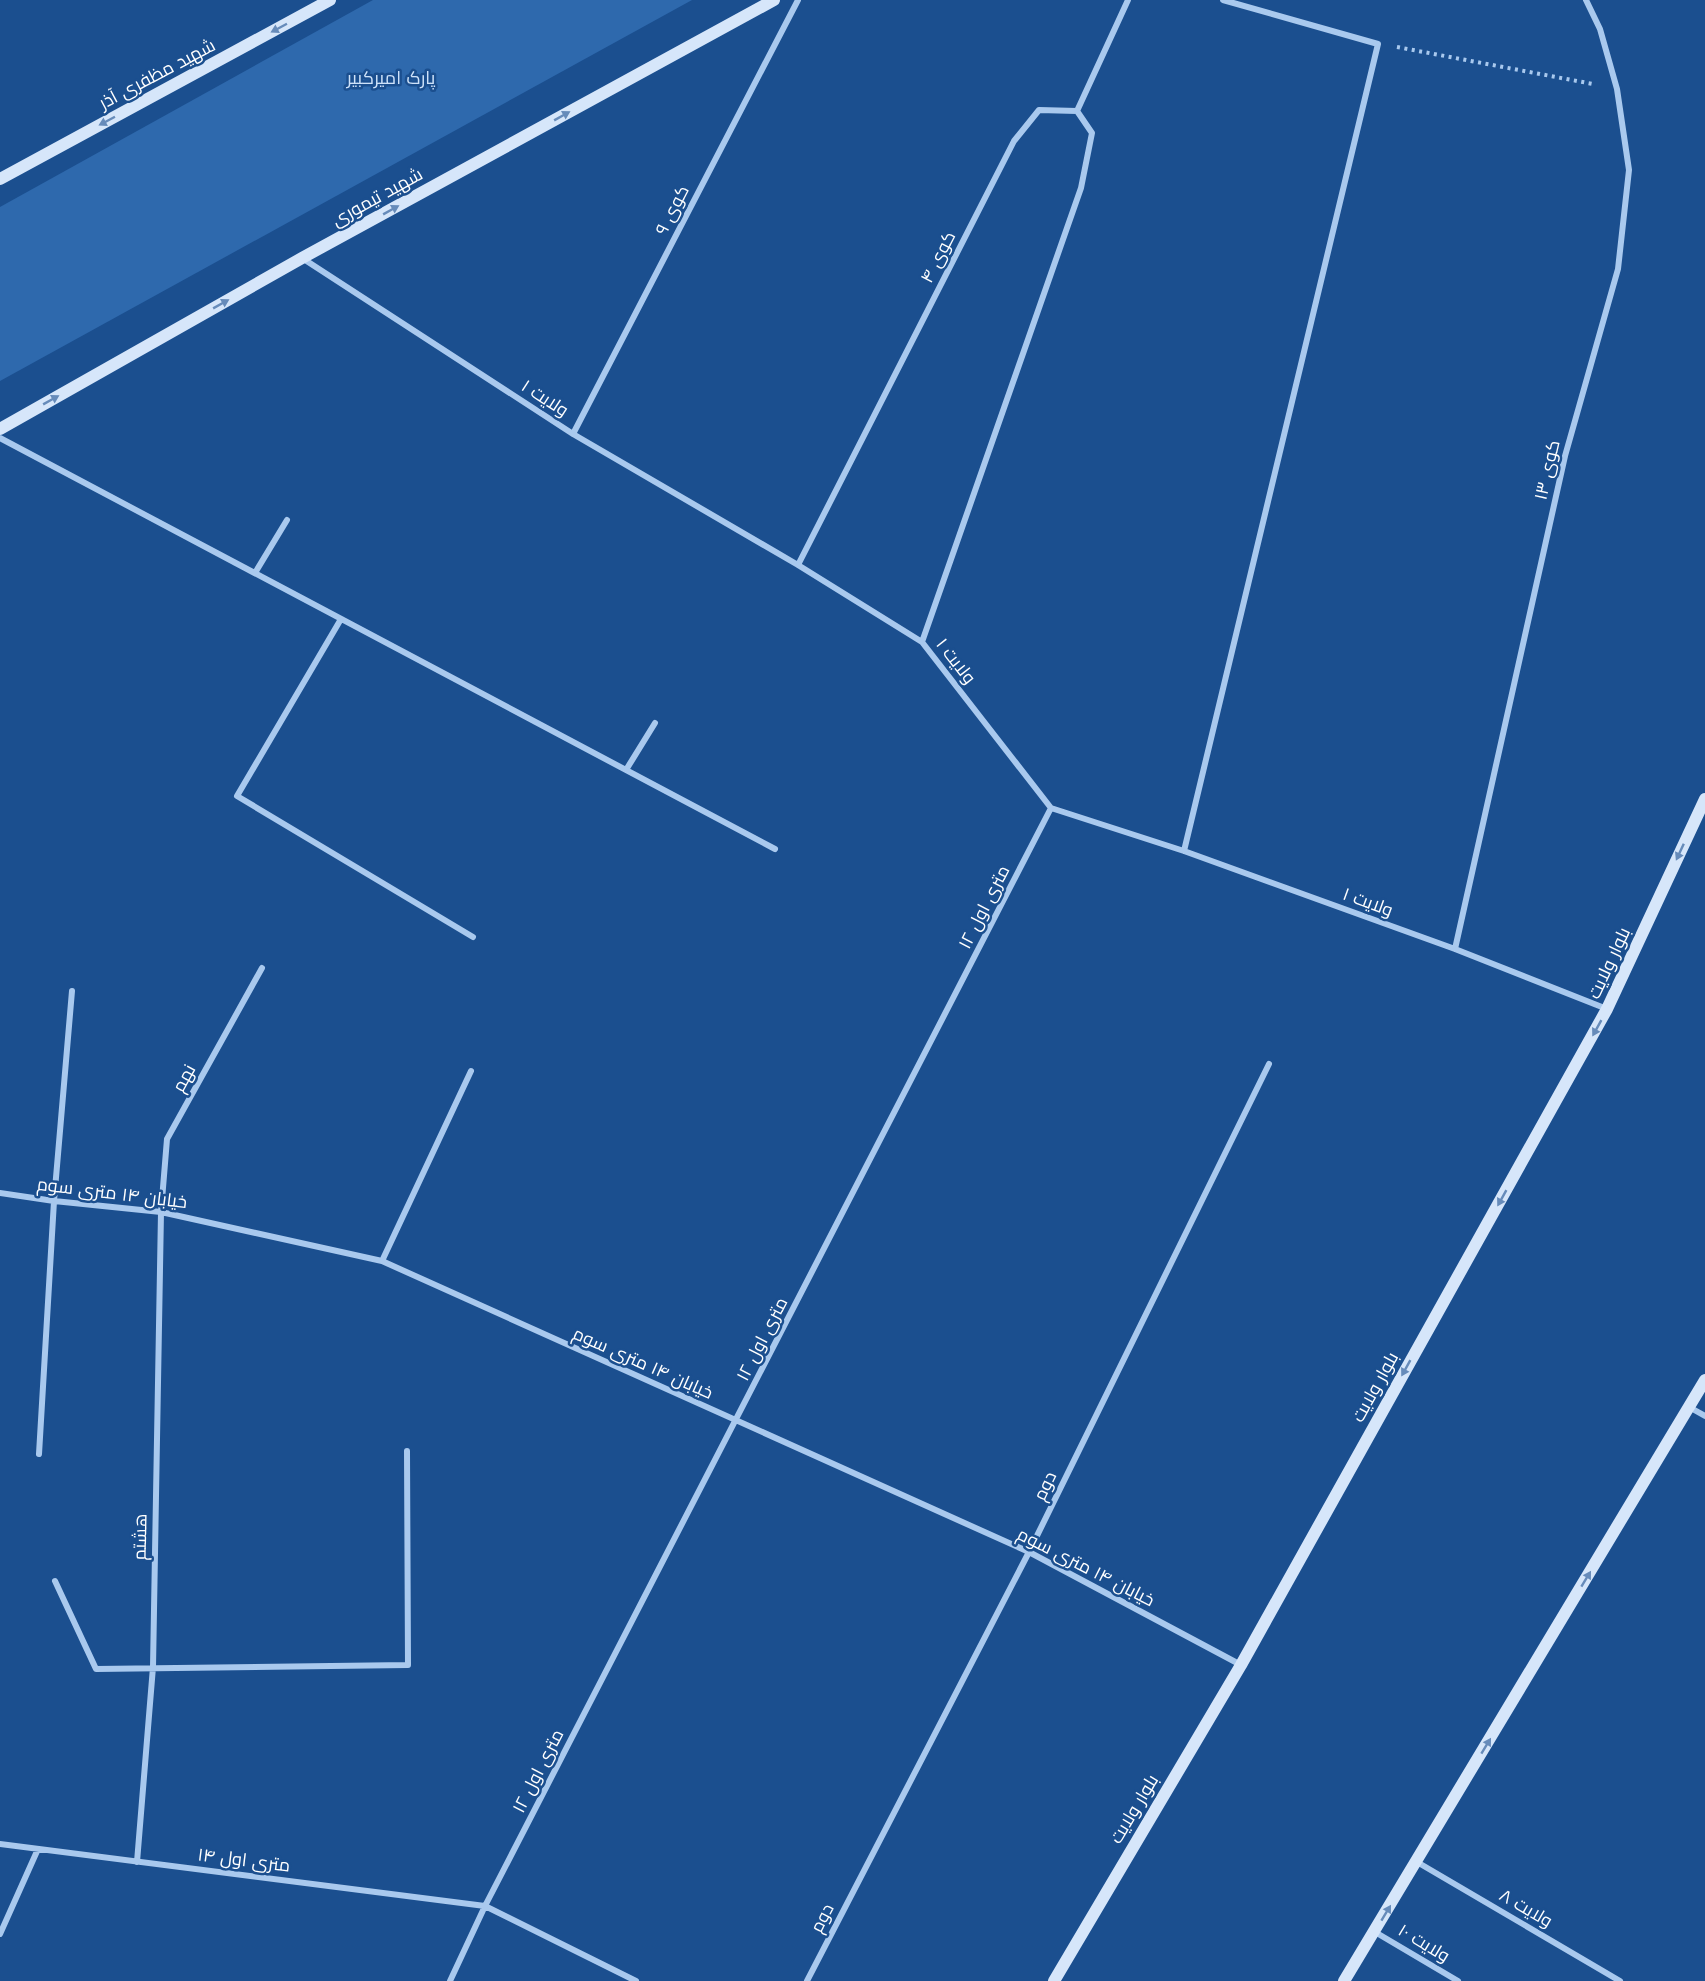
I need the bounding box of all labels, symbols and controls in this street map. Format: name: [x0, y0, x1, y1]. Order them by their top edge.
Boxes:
one-way arrow: [270, 23, 287, 33]
street label: شهید مظفری آذر: [93, 32, 220, 116]
park label: پارک امیرکبیر: [346, 65, 436, 91]
one-way arrow: [554, 111, 571, 121]
one-way arrow: [98, 116, 115, 126]
street label: شهید تیموری: [327, 161, 427, 233]
street label: کوی ۹: [648, 181, 696, 239]
one-way arrow: [383, 205, 400, 215]
street label: کوی ۴: [914, 227, 962, 287]
one-way arrow: [213, 299, 229, 310]
street label: ولایت ۱: [516, 373, 574, 423]
one-way arrow: [43, 395, 59, 406]
street label: کوی ۱۳: [1527, 437, 1567, 503]
street label: ولایت ۱: [930, 633, 982, 689]
one-way arrow: [1676, 843, 1685, 860]
street label: ۱۲ متری اول: [952, 861, 1016, 953]
street label: ولایت ۱: [1339, 881, 1397, 923]
street label: بلوار ولایت: [1581, 923, 1637, 1003]
one-way arrow: [1592, 1020, 1602, 1037]
street label: نهم: [166, 1059, 202, 1097]
street label: خیابان ۱۴ متری سوم: [35, 1171, 189, 1215]
one-way arrow: [1497, 1190, 1507, 1207]
street label: ۱۲ متری اول: [730, 1293, 794, 1385]
street label: خیابان ۱۴ متری سوم: [569, 1320, 717, 1406]
street label: بلوار ولایت: [1345, 1347, 1405, 1427]
one-way arrow: [1401, 1360, 1412, 1376]
street label: دوم: [1027, 1467, 1063, 1505]
street label: هشتم: [127, 1513, 153, 1561]
street label: خیابان ۱۴ متری سوم: [1013, 1521, 1159, 1613]
one-way arrow: [1581, 1571, 1592, 1587]
street label: ۱۲ متری اول: [506, 1725, 570, 1817]
one-way arrow: [1481, 1738, 1492, 1754]
street label: بلوار ولایت: [1103, 1769, 1165, 1849]
street label: ۱۴ متری اول: [196, 1841, 292, 1879]
street label: ولایت ۸: [1495, 1882, 1557, 1934]
street label: دوم: [804, 1899, 840, 1937]
one-way arrow: [1380, 1905, 1391, 1921]
street label: ولایت ۱۰: [1393, 1917, 1455, 1969]

